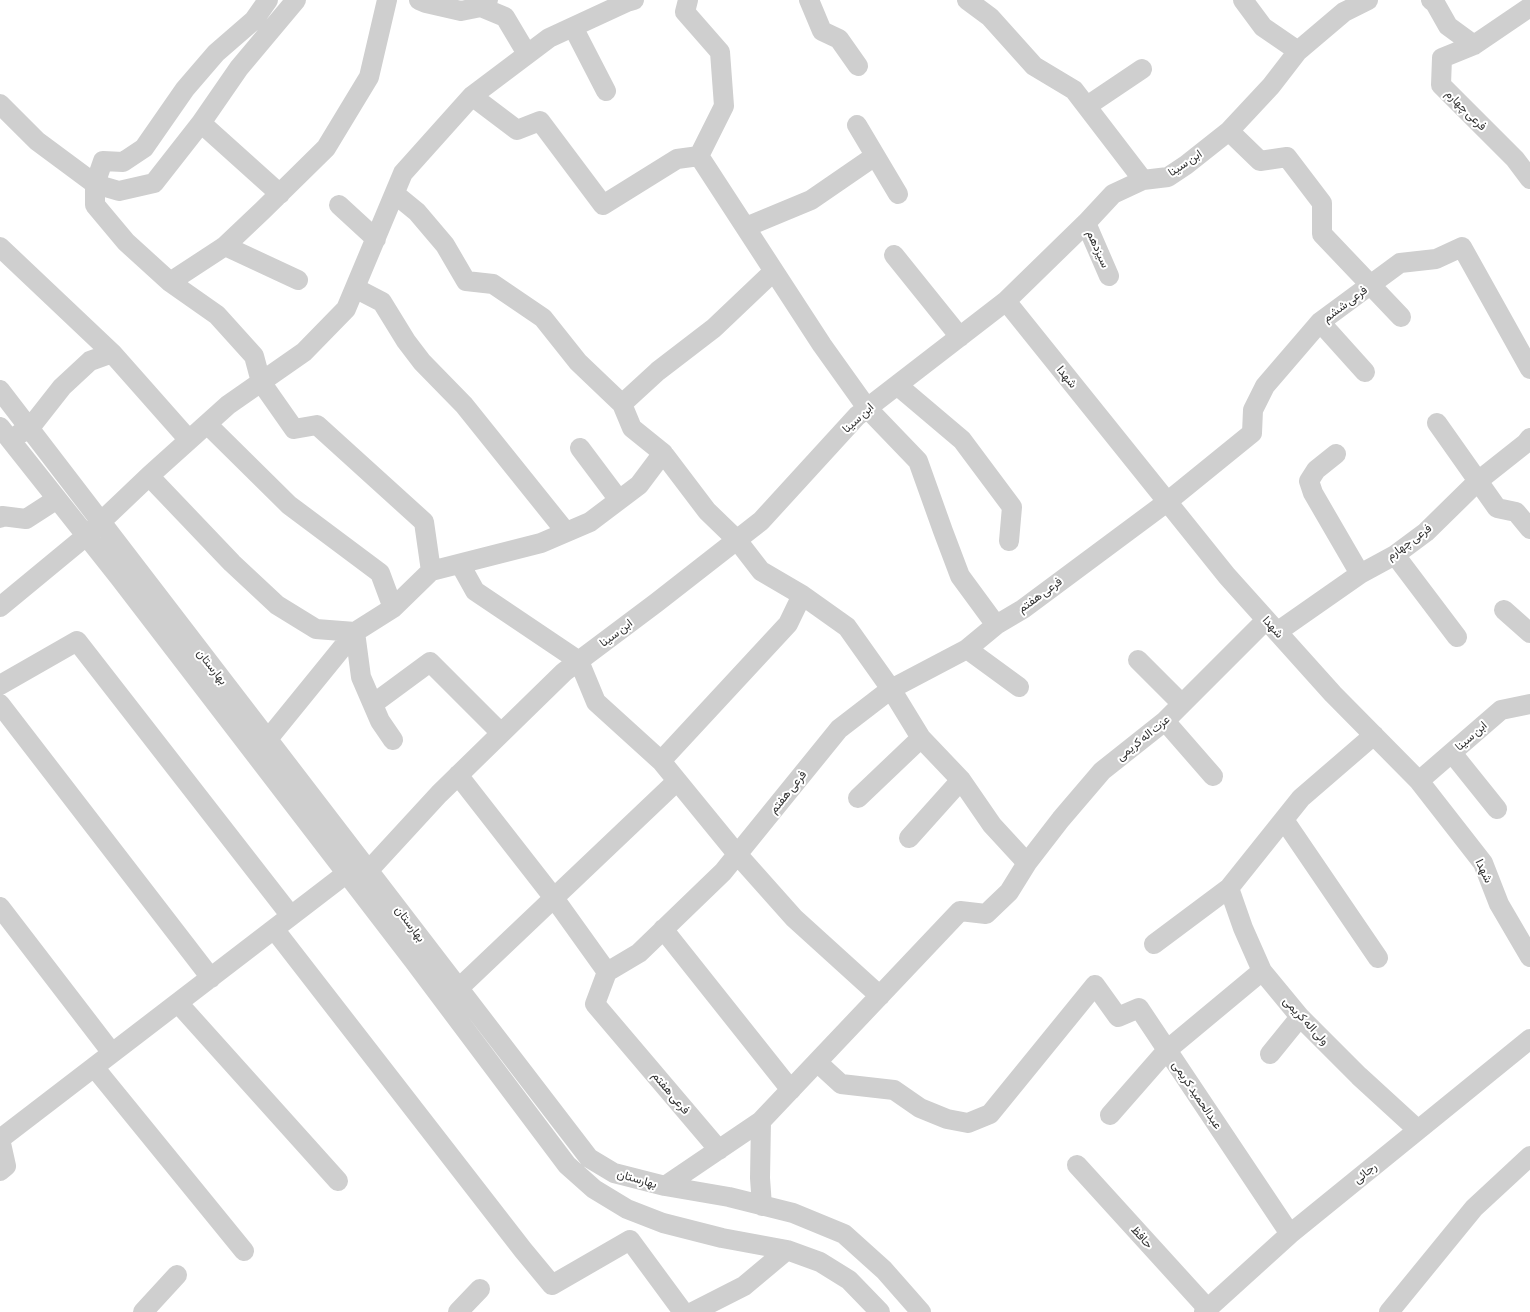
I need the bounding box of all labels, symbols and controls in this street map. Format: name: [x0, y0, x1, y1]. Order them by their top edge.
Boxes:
street label: فرعی چهارم: [1442, 86, 1490, 134]
street label: ابن سینا: [1165, 147, 1205, 179]
street label: سیزدهم: [1083, 228, 1113, 270]
street label: فرعی ششم: [1320, 283, 1370, 325]
street label: شهدا: [1054, 363, 1080, 391]
street label: ابن سینا: [839, 400, 877, 436]
street label: فرعی چهارم: [1384, 521, 1434, 563]
street label: فرعی هفتم: [1015, 574, 1065, 616]
street label: شهدا: [1259, 613, 1287, 641]
street label: ابن سینا: [597, 616, 635, 650]
street label: بهارستان: [194, 646, 230, 688]
street label: عزت اله کریمی: [1113, 712, 1173, 764]
street label: ابن سینا: [1452, 718, 1490, 754]
street label: فرعی هفتم: [766, 768, 810, 816]
street label: شهدا: [1472, 857, 1496, 885]
street label: بهارستان: [392, 903, 428, 945]
street label: ولی اله کریمی: [1280, 994, 1332, 1048]
street label: عبدالحمید کریمی: [1169, 1058, 1225, 1132]
street label: فرعی هفتم: [649, 1069, 693, 1117]
street label: رجائی: [1350, 1159, 1380, 1187]
street label: بهارستان: [615, 1166, 659, 1192]
street label: حافظ: [1128, 1223, 1156, 1251]

